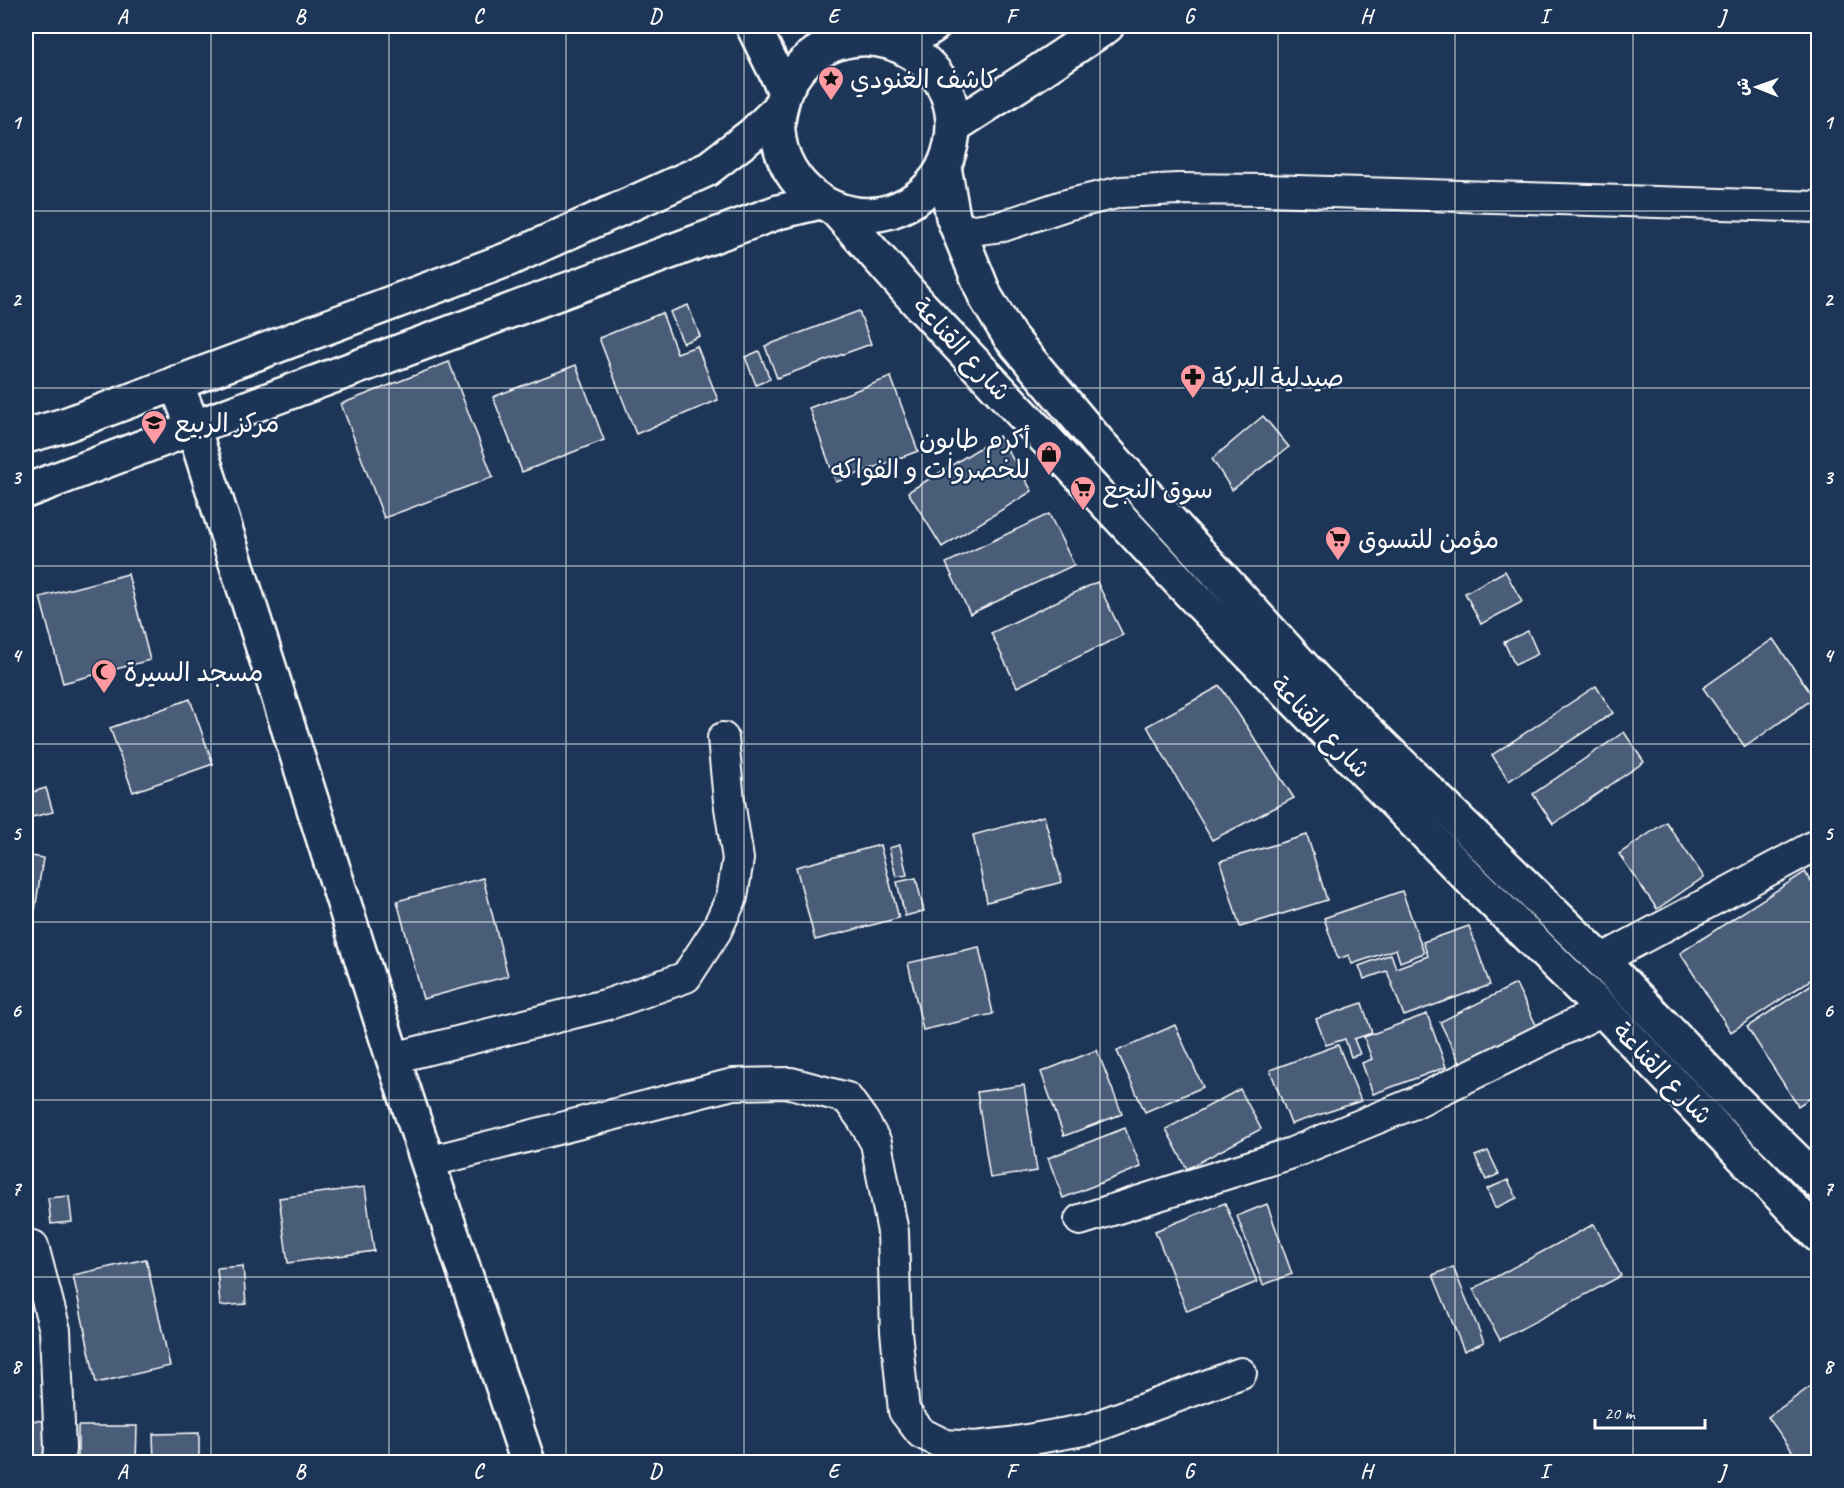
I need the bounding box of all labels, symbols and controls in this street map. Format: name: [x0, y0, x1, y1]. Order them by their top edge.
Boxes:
text: A: [117, 4, 129, 29]
text: B: [295, 4, 307, 29]
text: C: [473, 4, 485, 29]
text: D: [649, 4, 663, 29]
text: E: [828, 4, 842, 29]
text: F: [1006, 4, 1020, 29]
text: G: [1184, 4, 1197, 29]
text: H: [1360, 4, 1375, 29]
text: I: [1540, 4, 1553, 29]
text: J: [1717, 4, 1729, 29]
north arrow: [1727, 57, 1787, 117]
place label: كاشف الغنودي: [850, 63, 998, 98]
place icon: كاشف الغنودي: [816, 64, 846, 102]
text: ش: [1733, 78, 1753, 96]
text: 1: [12, 110, 23, 135]
text: 1: [1824, 110, 1835, 135]
text: 2: [12, 287, 23, 312]
text: 2: [1824, 287, 1835, 312]
street label: شارع القناعة: [904, 290, 1018, 409]
place label: صيدلية البركة: [1212, 361, 1344, 394]
pharmacy icon: صيدلية البركة: [1178, 362, 1208, 400]
place label: مركز الربيع: [174, 407, 279, 442]
school or university icon: مركز الربيع: [139, 408, 169, 446]
place label: أكرم طابون للخضروات و الفواكه: [831, 423, 1031, 486]
shop icon: أكرم طابون للخضروات و الفواكه: [1034, 439, 1064, 477]
text: 3: [12, 465, 23, 490]
text: 3: [1824, 465, 1835, 490]
place label: سوق النجع: [1102, 473, 1213, 508]
supermarket icon: سوق النجع: [1068, 474, 1098, 512]
place label: مؤمن للتسوق: [1358, 523, 1499, 556]
supermarket icon: مؤمن للتسوق: [1323, 524, 1353, 562]
text: 4: [12, 643, 24, 668]
text: 4: [1824, 643, 1836, 668]
place label: مسجد السيرة: [124, 656, 263, 689]
mosque icon: مسجد السيرة: [89, 657, 119, 695]
street label: شارع القناعة: [1263, 669, 1378, 786]
text: 5: [12, 821, 23, 846]
text: 5: [1824, 821, 1835, 846]
text: 6: [11, 998, 22, 1023]
text: 6: [1823, 998, 1834, 1023]
street label: شارع القناعة: [1605, 1015, 1720, 1132]
text: 7: [12, 1176, 23, 1201]
text: 7: [1824, 1176, 1835, 1201]
text: 8: [12, 1354, 24, 1379]
text: 8: [1824, 1354, 1836, 1379]
scale bar: [1595, 1392, 1704, 1430]
text: 20 m: [1604, 1402, 1637, 1424]
text: A: [117, 1459, 129, 1484]
text: B: [295, 1459, 307, 1484]
text: C: [473, 1459, 485, 1484]
text: D: [649, 1459, 663, 1484]
text: E: [828, 1459, 842, 1484]
text: F: [1006, 1459, 1020, 1484]
text: G: [1184, 1459, 1197, 1484]
text: H: [1360, 1459, 1375, 1484]
text: I: [1540, 1459, 1553, 1484]
text: J: [1717, 1459, 1729, 1484]

